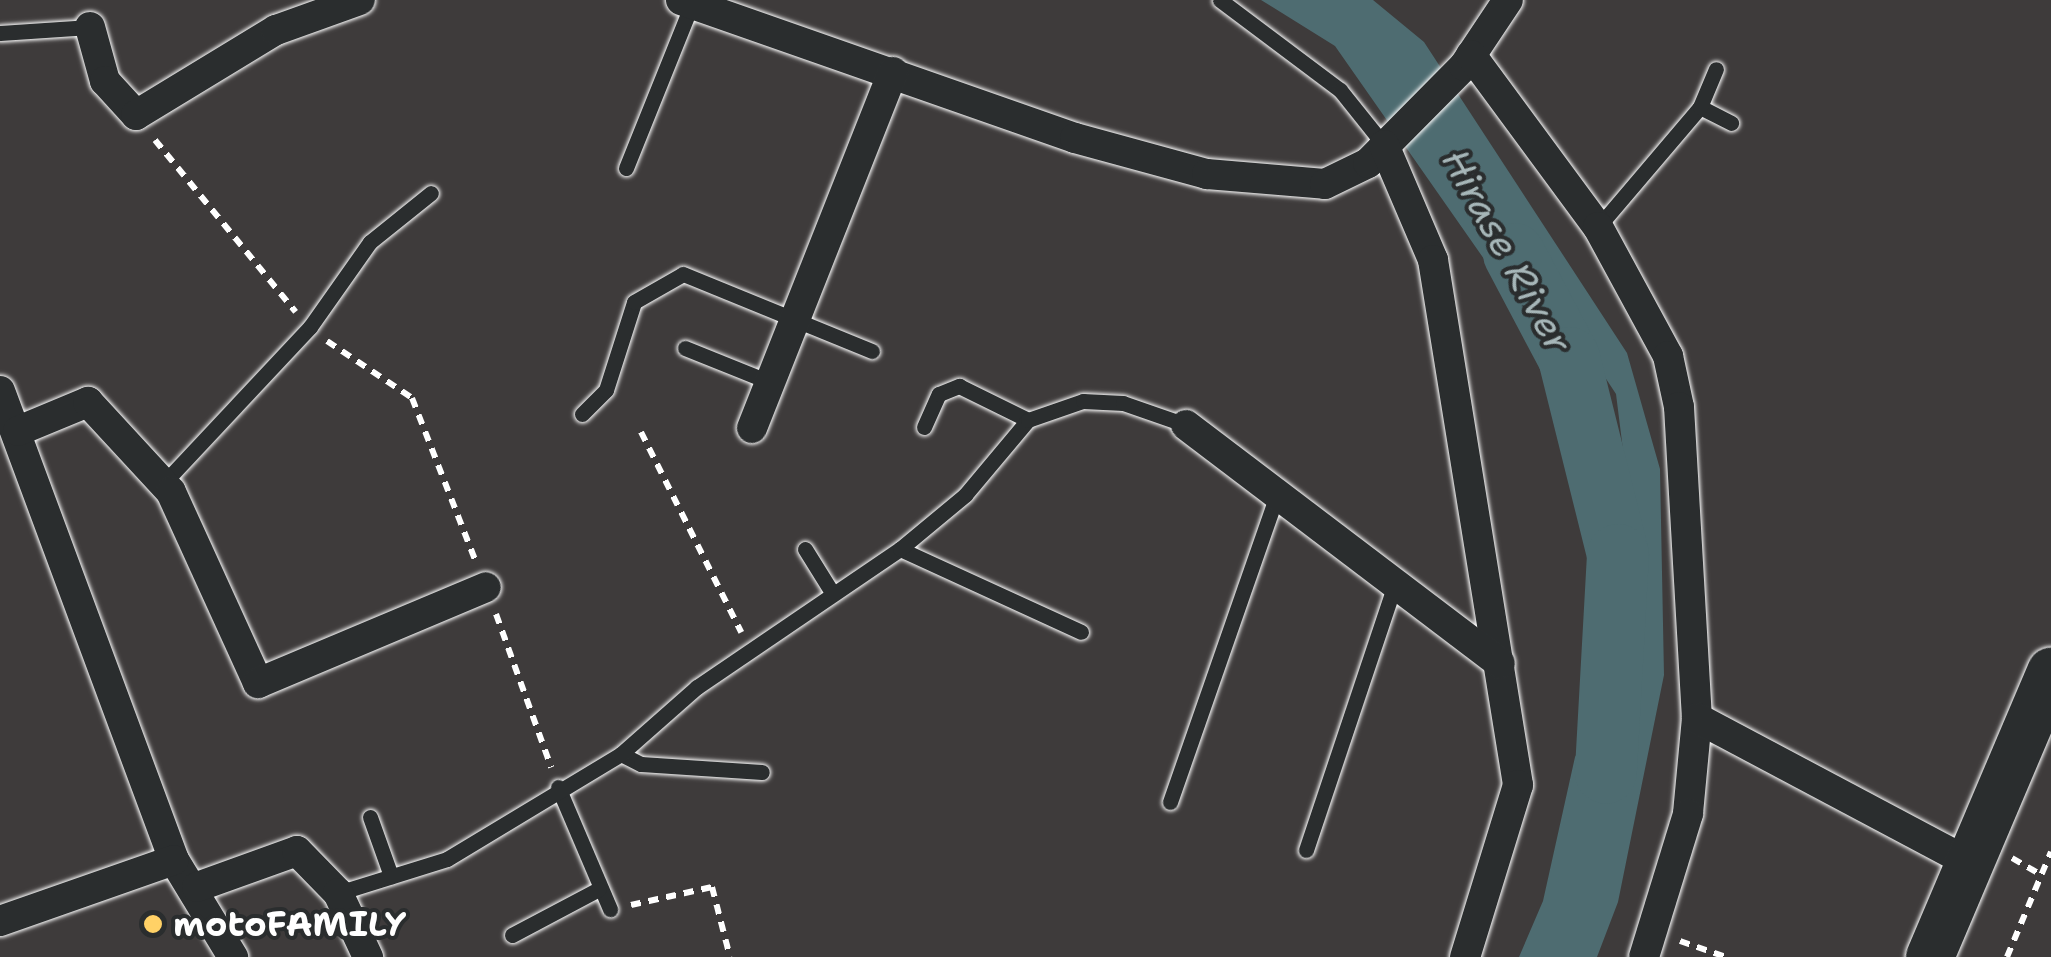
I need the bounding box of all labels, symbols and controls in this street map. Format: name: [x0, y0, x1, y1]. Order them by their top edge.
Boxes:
water label: Hirase River: [1432, 141, 1582, 361]
place label: motoFAMILY: [173, 903, 406, 945]
marker: motoFAMILY: [142, 913, 164, 935]

